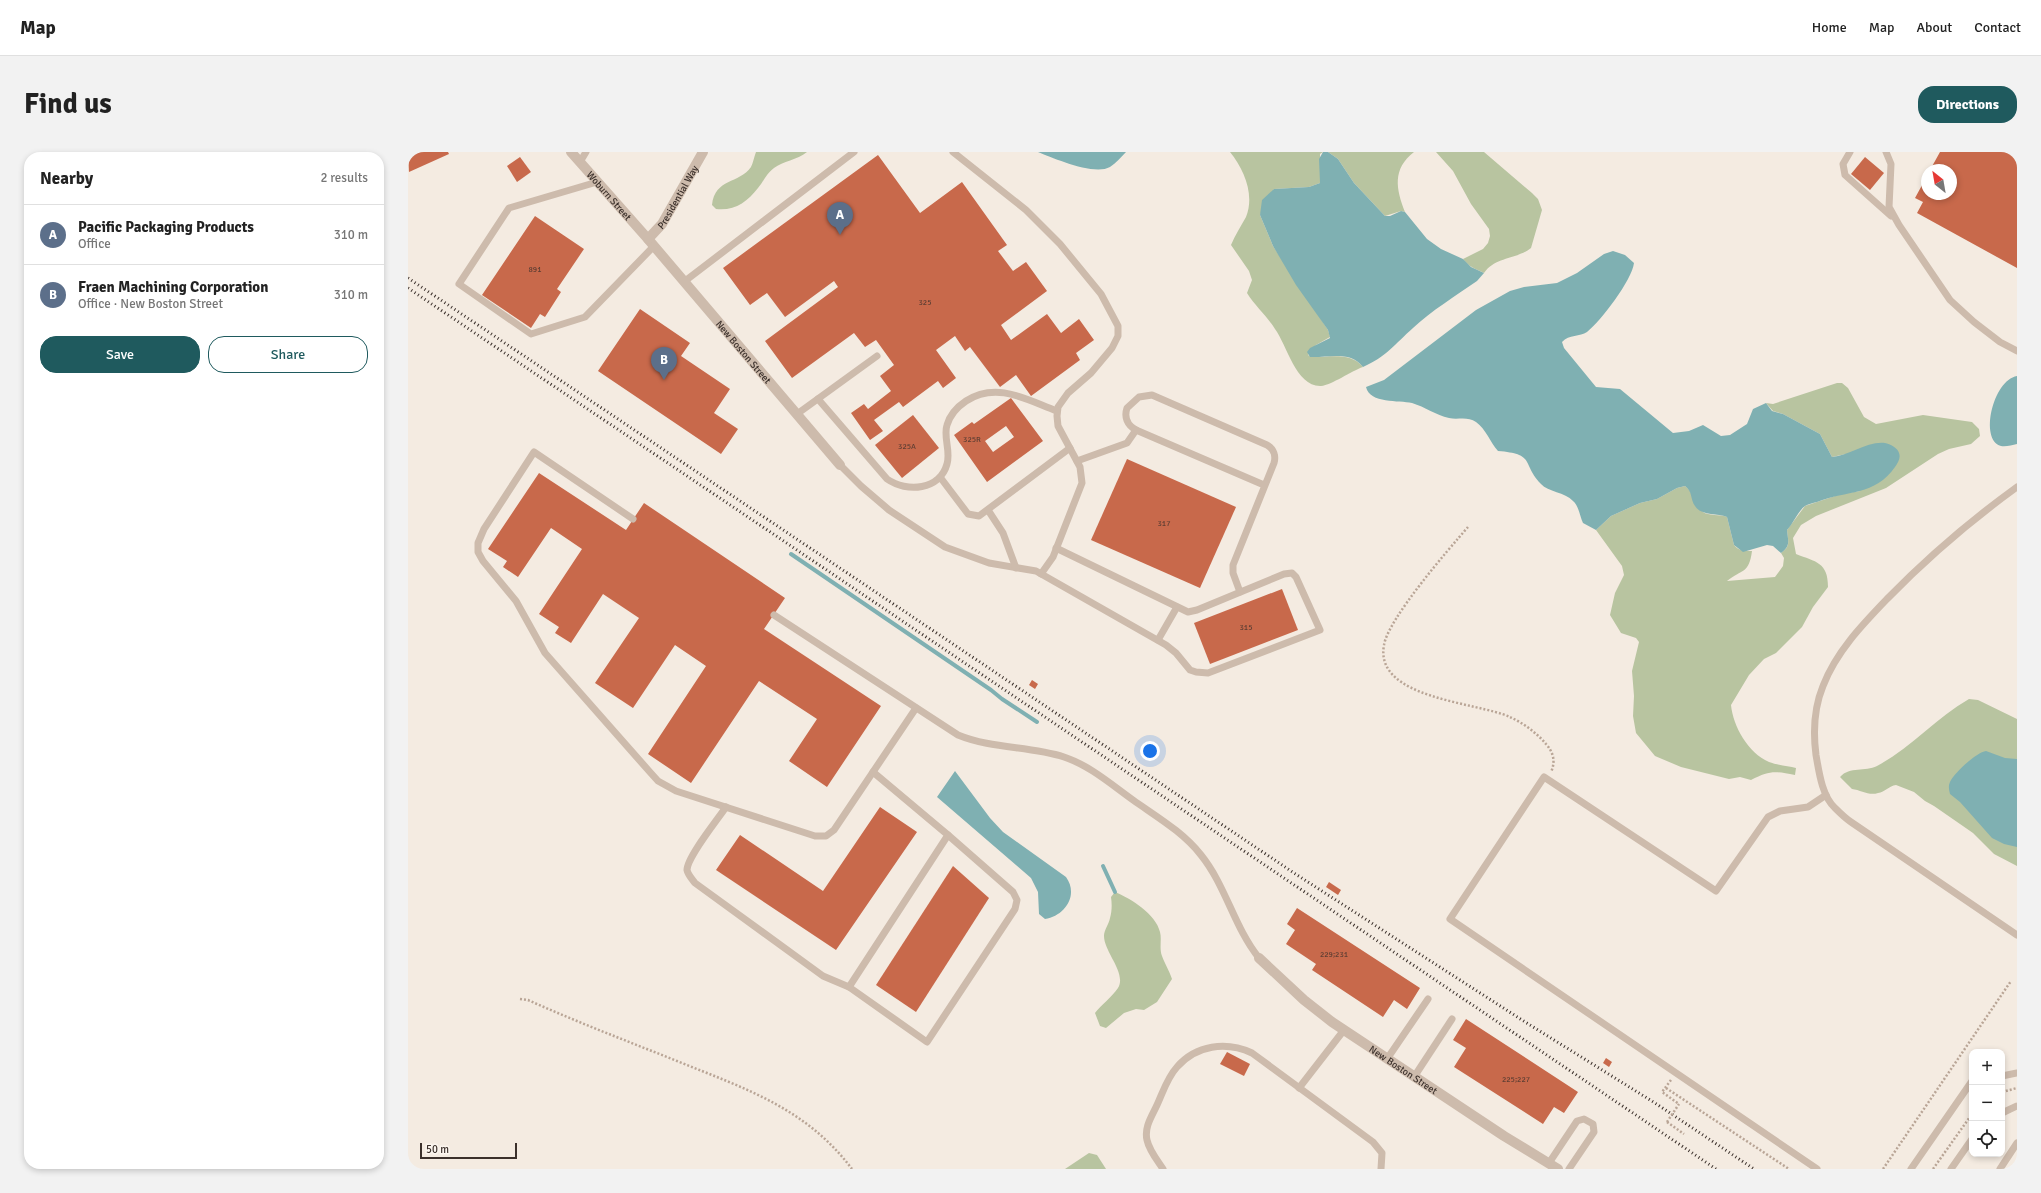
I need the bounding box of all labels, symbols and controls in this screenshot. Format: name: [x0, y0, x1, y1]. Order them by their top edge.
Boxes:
text: Map: [20, 16, 56, 40]
text: Home: [1812, 19, 1847, 36]
text: Map: [1869, 19, 1894, 36]
text: About: [1916, 19, 1952, 36]
text: Contact: [1974, 19, 2021, 36]
button: Directions: [1918, 86, 2017, 123]
text: Find us: [24, 87, 112, 121]
street label: Presidential Way: [655, 163, 701, 232]
north arrow: [1921, 164, 1957, 200]
text: Nearby: [40, 168, 93, 189]
street label: Woburn Street: [584, 169, 634, 223]
text: 2 results: [320, 170, 368, 186]
pin: A: [827, 202, 853, 235]
text: Pacific Packaging Products: [78, 218, 254, 236]
text: A: [49, 227, 57, 243]
text: 310 m: [334, 227, 368, 243]
text: Office: [78, 236, 111, 252]
house number: 891: [529, 264, 541, 274]
text: Fraen Machining Corporation: [78, 278, 268, 296]
text: B: [49, 287, 57, 303]
text: 310 m: [334, 287, 368, 303]
text: Office · New Boston Street: [78, 296, 223, 312]
house number: 325: [919, 297, 931, 307]
street label: New Boston Street: [713, 318, 774, 387]
button: Save: [40, 336, 200, 373]
button: Share: [208, 336, 368, 373]
pin: B: [651, 347, 677, 380]
house number: 325R: [963, 434, 981, 444]
house number: 325A: [898, 441, 916, 451]
house number: 317: [1158, 518, 1170, 528]
house number: 315: [1240, 622, 1252, 632]
your location: [1140, 741, 1160, 761]
house number: 229;231: [1320, 949, 1348, 959]
street label: New Boston Street: [1367, 1043, 1440, 1097]
map controls: [1969, 1049, 2005, 1157]
button: +: [1969, 1049, 2005, 1085]
house number: 225;227: [1502, 1074, 1530, 1084]
button: −: [1969, 1085, 2005, 1121]
button: locate: [1969, 1121, 2005, 1157]
scale bar: [420, 1141, 517, 1160]
text: 50 m: [426, 1143, 449, 1156]

